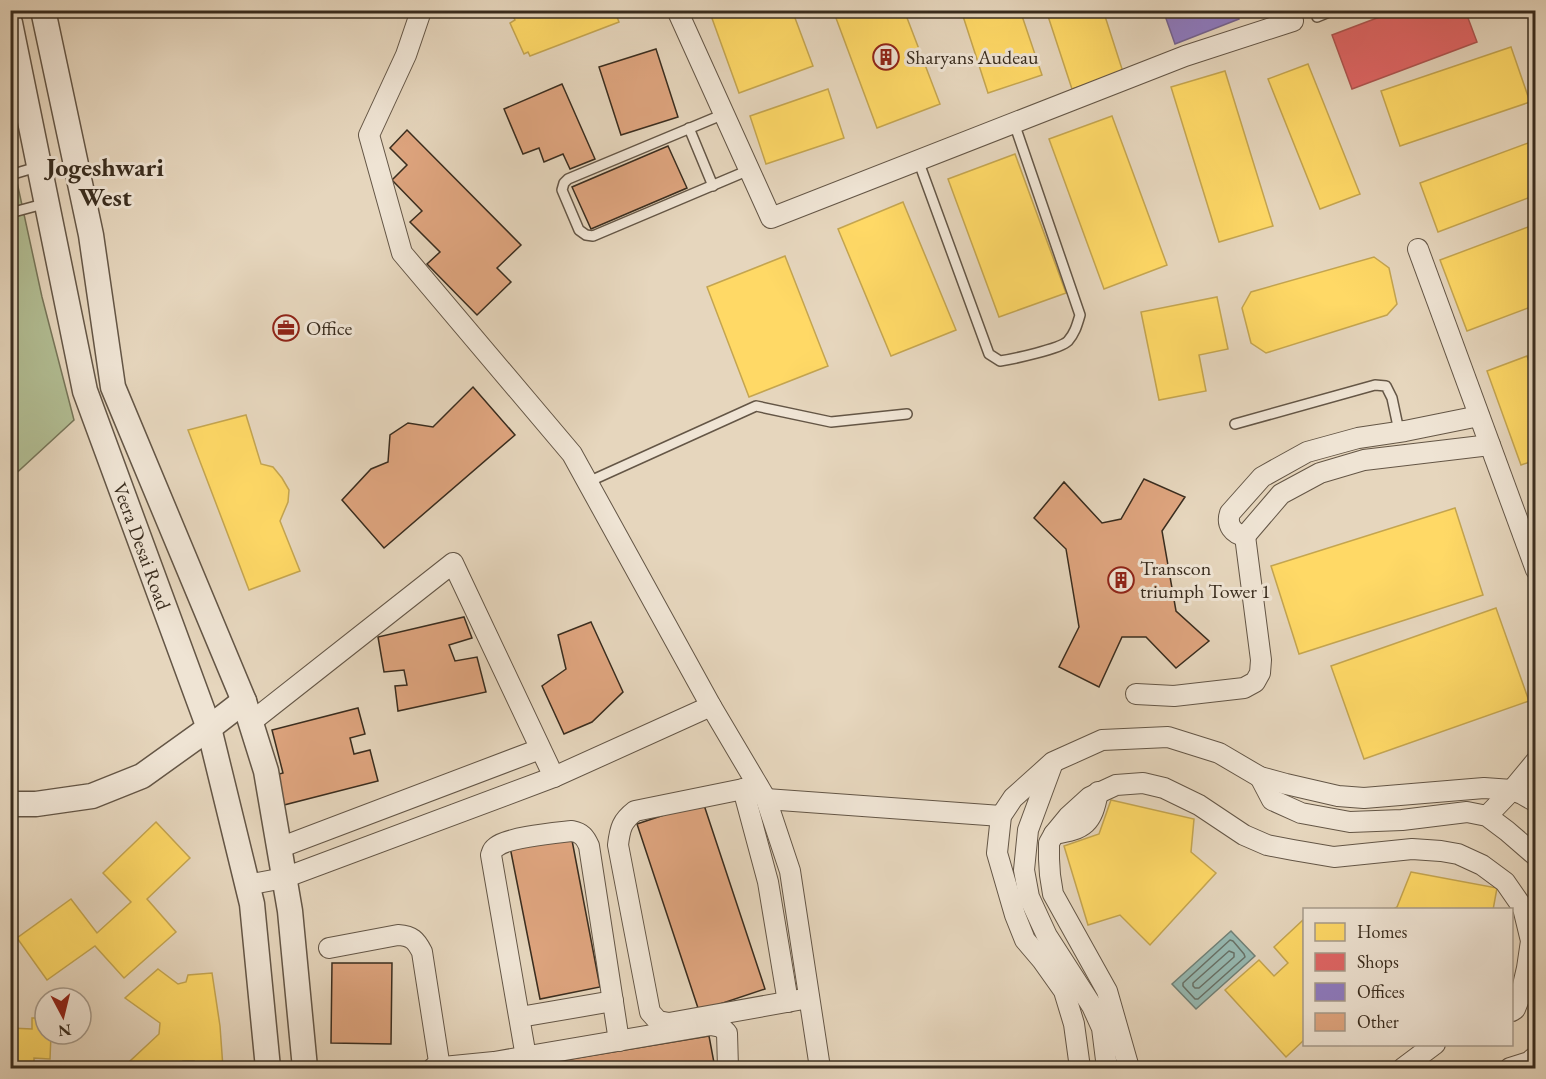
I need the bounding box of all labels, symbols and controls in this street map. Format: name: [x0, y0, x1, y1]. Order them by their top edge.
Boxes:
building icon: Sharyans Audeau: [871, 42, 901, 72]
place label: Sharyans Audeau: [906, 44, 1039, 70]
district label: Jogeshwari West: [43, 150, 164, 214]
office icon: Office: [271, 313, 301, 343]
place label: Office: [306, 315, 353, 341]
street label: Veera Desai Road: [107, 479, 177, 614]
place label: Transcon triumph Tower 1: [1140, 555, 1271, 604]
building icon: Transcon triumph Tower 1: [1106, 565, 1136, 595]
legend: [1303, 908, 1513, 1046]
text: Homes: [1357, 920, 1408, 943]
text: Shops: [1357, 950, 1399, 973]
text: Offices: [1357, 980, 1405, 1003]
north arrow: [33, 986, 93, 1046]
text: Other: [1357, 1010, 1399, 1033]
text: N: [57, 1019, 72, 1042]

